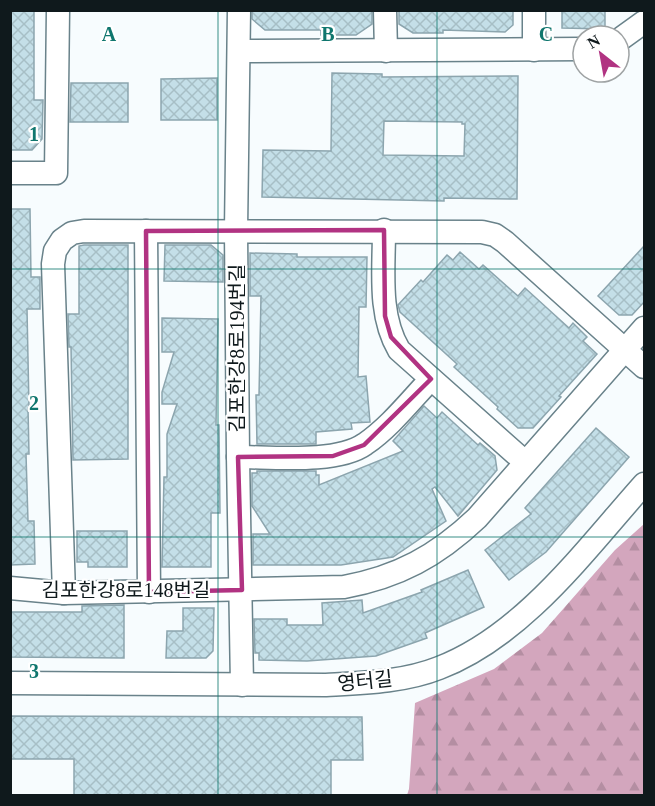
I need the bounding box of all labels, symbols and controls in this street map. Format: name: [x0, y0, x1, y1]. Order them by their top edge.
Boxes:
text: A: [102, 23, 117, 45]
text: B: [321, 23, 335, 45]
text: C: [539, 23, 553, 45]
north arrow: [571, 24, 631, 84]
text: N: [584, 31, 603, 52]
text: 1: [29, 123, 39, 145]
street label: 김포한강8로194번길: [226, 264, 248, 432]
text: 2: [29, 392, 39, 414]
street label: 김포한강8로148번길: [42, 579, 210, 601]
text: 3: [29, 660, 39, 682]
street label: 영터길: [336, 667, 394, 695]

